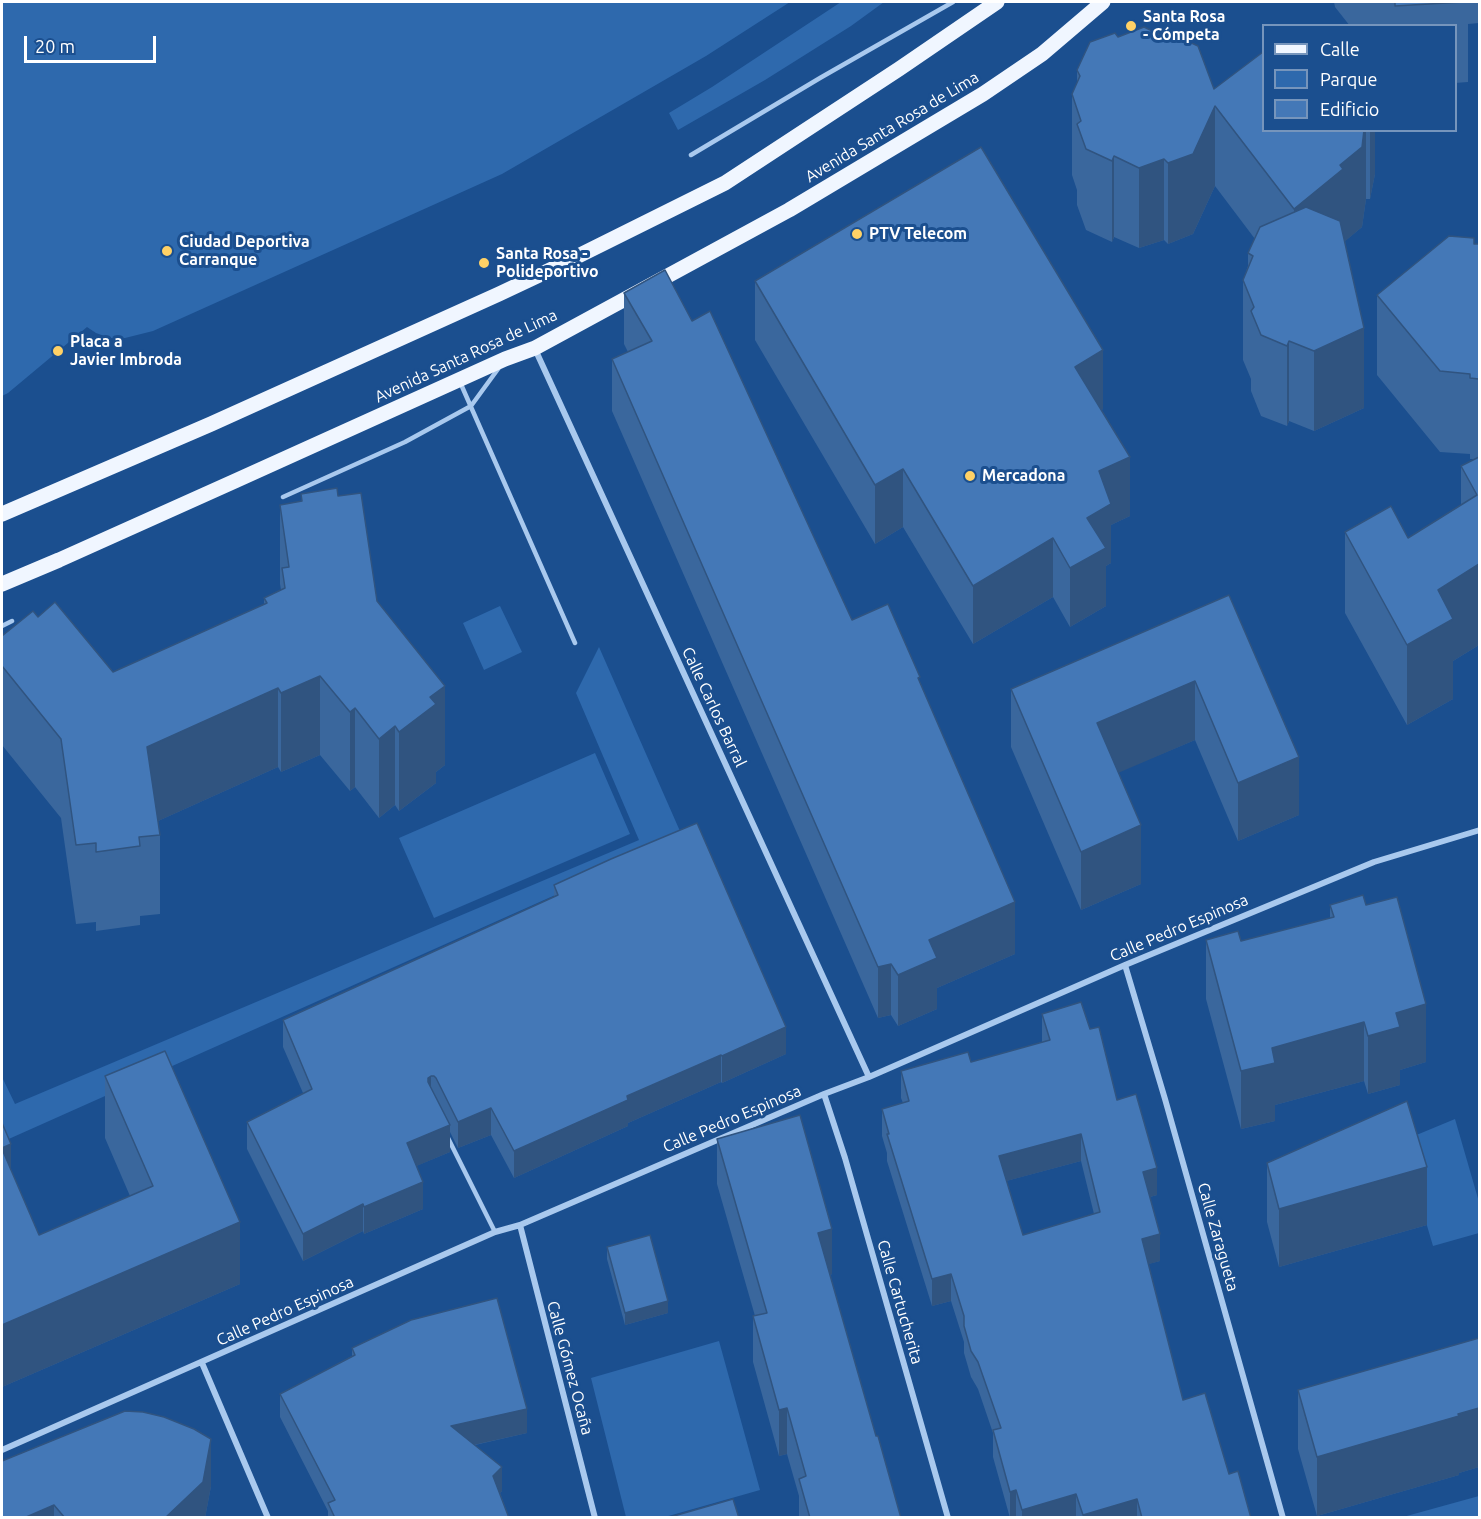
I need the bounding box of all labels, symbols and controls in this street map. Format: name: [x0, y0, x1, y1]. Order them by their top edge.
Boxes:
place label: Santa Rosa - Cómpeta: [1143, 7, 1225, 45]
marker: Santa Rosa - Cómpeta: [1124, 19, 1138, 33]
scale bar: [27, 24, 159, 62]
legend: [1262, 24, 1457, 132]
text: 20 m: [35, 36, 75, 56]
text: Calle: [1320, 39, 1360, 59]
street label: Avenida Santa Rosa de Lima: [802, 68, 982, 186]
text: Parque: [1320, 69, 1377, 89]
text: Edificio: [1320, 99, 1379, 119]
place label: PTV Telecom: [869, 224, 967, 244]
marker: PTV Telecom: [850, 227, 864, 241]
place label: Ciudad Deportiva Carranque: [179, 232, 310, 270]
marker: Ciudad Deportiva Carranque: [160, 244, 174, 258]
place label: Santa Rosa - Polideportivo: [496, 244, 599, 282]
marker: Santa Rosa - Polideportivo: [477, 256, 491, 270]
street label: Avenida Santa Rosa de Lima: [372, 305, 560, 407]
place label: Placa a Javier Imbroda: [70, 332, 182, 370]
marker: Placa a Javier Imbroda: [51, 344, 65, 358]
place label: Mercadona: [982, 466, 1065, 486]
marker: Mercadona: [963, 469, 977, 483]
street label: Calle Carlos Barral: [678, 644, 750, 770]
street label: Calle Pedro Espinosa: [1107, 890, 1251, 966]
street label: Calle Pedro Espinosa: [660, 1081, 804, 1157]
street label: Calle Zaragueta: [1193, 1180, 1243, 1294]
street label: Calle Cartucherita: [873, 1238, 927, 1366]
street label: Calle Pedro Espinosa: [213, 1272, 357, 1350]
street label: Calle Gómez Ocaña: [543, 1299, 597, 1437]

